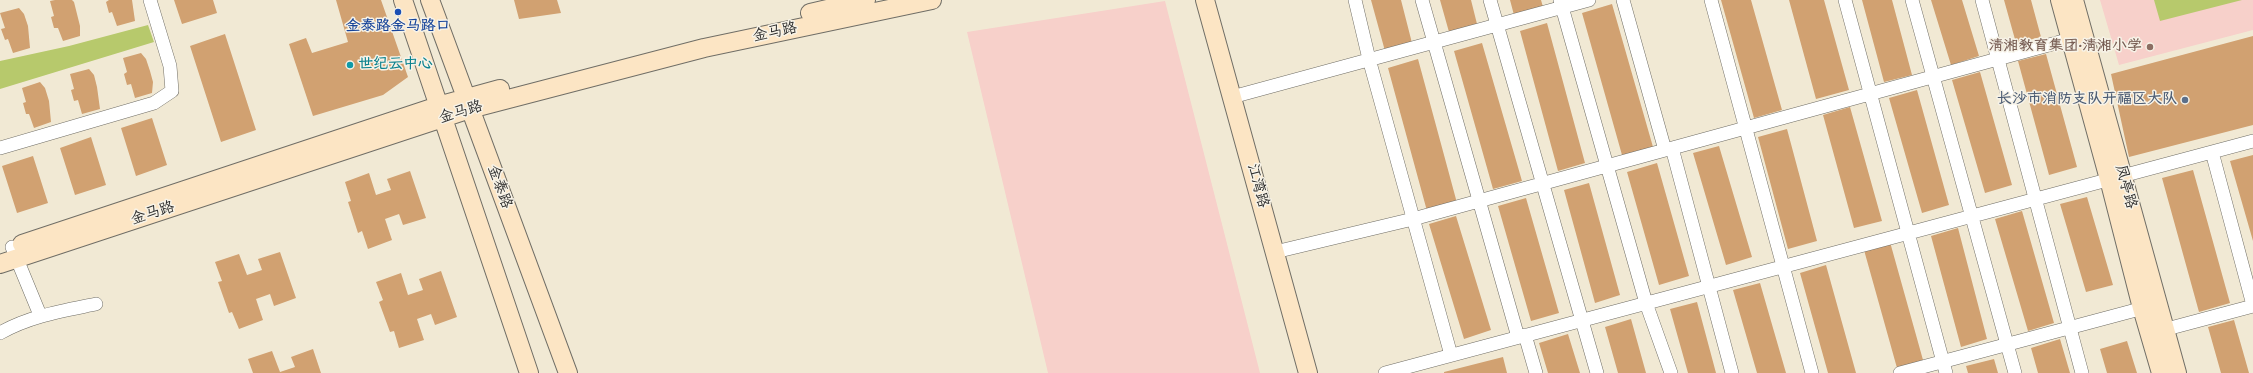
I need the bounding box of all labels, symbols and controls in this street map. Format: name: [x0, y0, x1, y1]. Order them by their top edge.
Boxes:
marker: 金泰路金马路口: [393, 7, 403, 17]
place label: 金泰路金马路口: [346, 18, 450, 36]
street label: 金马路: [751, 20, 799, 46]
place label: 清湘教育集团·清湘小学: [1989, 38, 2142, 56]
marker: 清湘教育集团·清湘小学: [2145, 42, 2155, 52]
place label: 世纪云中心: [358, 56, 433, 74]
marker: 世纪云中心: [345, 60, 355, 70]
place label: 长沙市消防支队开福区大队: [1997, 91, 2177, 109]
marker: 长沙市消防支队开福区大队: [2180, 95, 2190, 105]
street label: 金马路: [437, 98, 485, 128]
street label: 江湾路: [1242, 162, 1272, 210]
street label: 金泰路: [483, 163, 515, 211]
street label: 凤亭路: [2110, 163, 2140, 211]
street label: 金马路: [129, 198, 177, 230]

